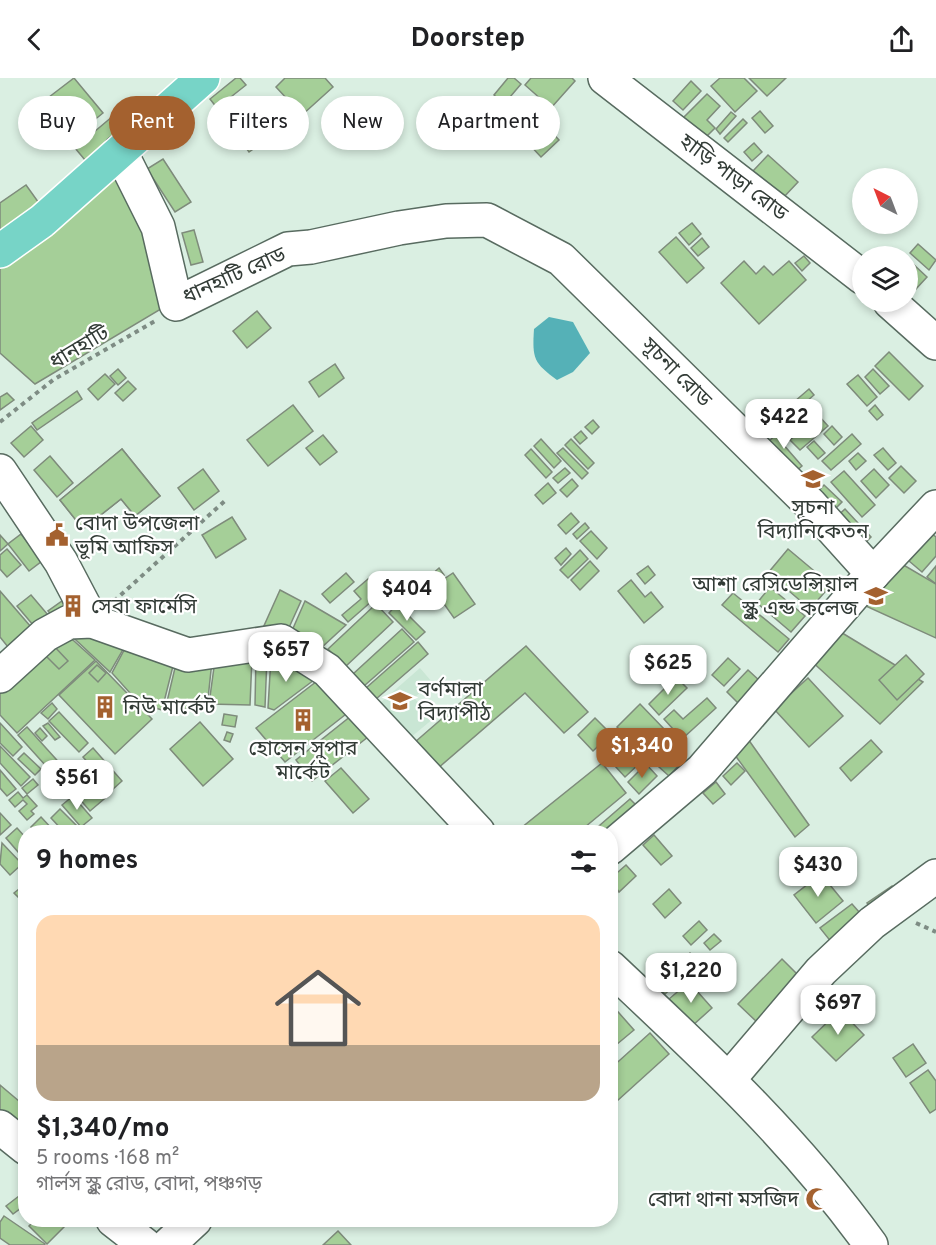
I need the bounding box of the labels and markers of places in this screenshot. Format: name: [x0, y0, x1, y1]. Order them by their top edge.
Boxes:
pin: $422: [748, 399, 820, 450]
school or university icon: সূচনা বিদ্যানিকেতন: [800, 466, 826, 492]
place label: সূচনা বিদ্যানিকেতন: [756, 495, 869, 546]
place label: বোদা উপজেলা ভূমি আফিস: [74, 511, 200, 562]
public building icon: বোদা উপজেলা ভূমি আফিস: [44, 522, 70, 548]
pin: $404: [371, 571, 443, 622]
place label: আশা রেসিডেন্সিয়াল স্কুল এন্ড কলেজ: [691, 572, 859, 623]
school or university icon: আশা রেসিডেন্সিয়াল স্কুল এন্ড কলেজ: [863, 583, 889, 609]
building icon: সেবা ফার্মেসি: [60, 593, 86, 619]
place label: সেবা ফার্মেসি: [91, 593, 198, 621]
pin: $657: [250, 632, 322, 683]
pin: $625: [632, 645, 704, 696]
place label: বর্ণমালা বিদ্যাপীঠ: [417, 676, 492, 728]
school or university icon: বর্ণমালা বিদ্যাপীঠ: [387, 688, 413, 714]
building icon: নিউ মার্কেট: [92, 694, 118, 720]
place label: নিউ মার্কেট: [122, 694, 216, 722]
building icon: হোসেন সুপার মার্কেট: [290, 707, 316, 733]
pin: $1,340: [593, 728, 691, 779]
place label: হোসেন সুপার মার্কেট: [249, 736, 358, 787]
pin: $561: [41, 760, 113, 811]
pin: $430: [782, 847, 854, 898]
pin: $1,220: [642, 953, 740, 1004]
pin: $697: [802, 985, 874, 1036]
mosque icon: বোদা থানা মসজিদ: [804, 1186, 830, 1212]
place label: বোদা থানা মসজিদ: [648, 1187, 799, 1214]

